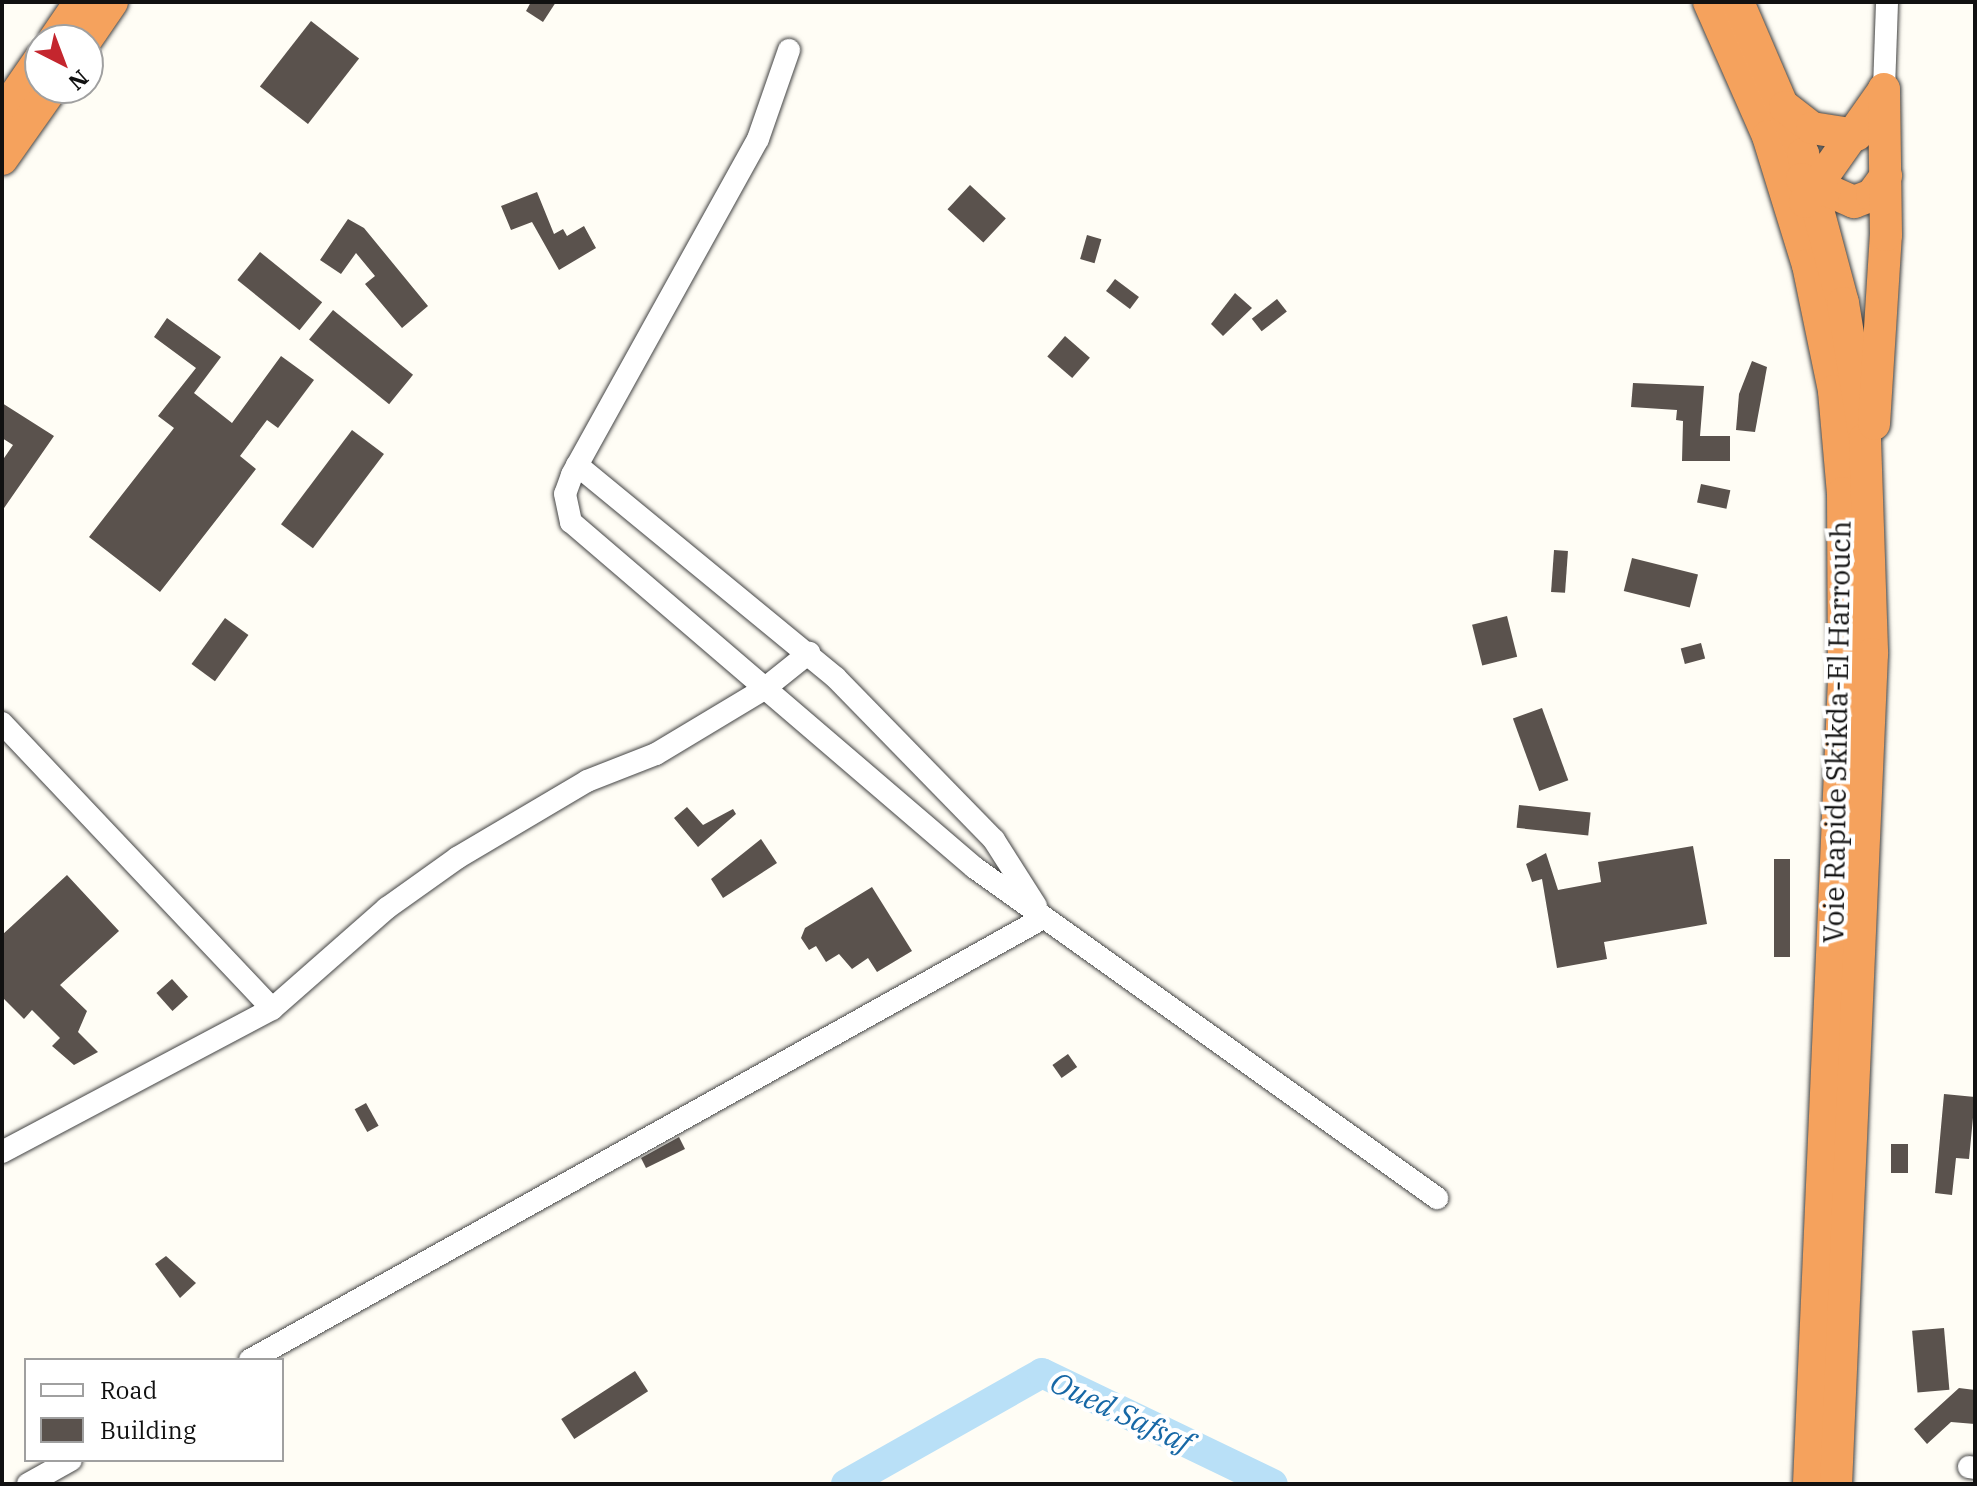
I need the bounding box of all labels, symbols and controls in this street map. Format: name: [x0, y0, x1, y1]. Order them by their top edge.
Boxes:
north arrow: [24, 24, 104, 104]
text: N: [63, 64, 95, 97]
street label: Voie Rapide Skikda-El Harrouch: [1817, 520, 1857, 944]
legend: [24, 1358, 284, 1462]
water label: Oued Safsaf: [1045, 1364, 1197, 1460]
text: Road: [100, 1374, 157, 1406]
text: Building: [100, 1414, 196, 1446]

